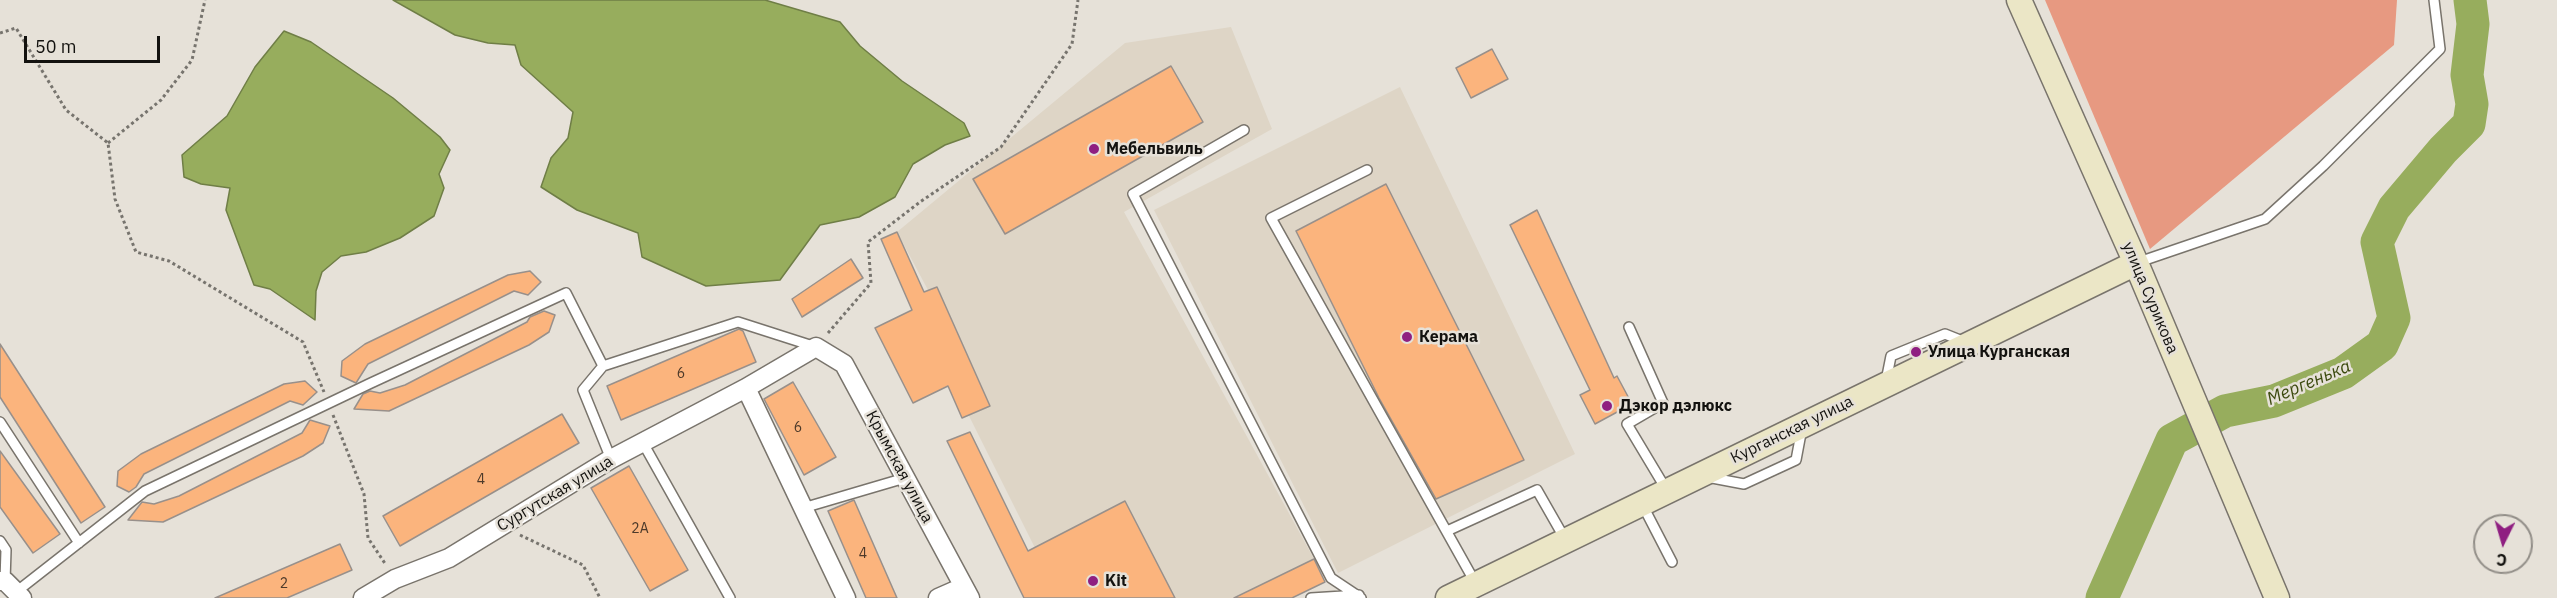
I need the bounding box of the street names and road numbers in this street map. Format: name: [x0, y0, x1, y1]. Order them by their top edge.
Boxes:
street label: улица Сурикова: [2118, 239, 2182, 357]
street label: Курганская улица: [1728, 392, 1856, 468]
street label: Крымская улица: [861, 408, 937, 526]
street label: Сургутская улица: [494, 452, 616, 536]

